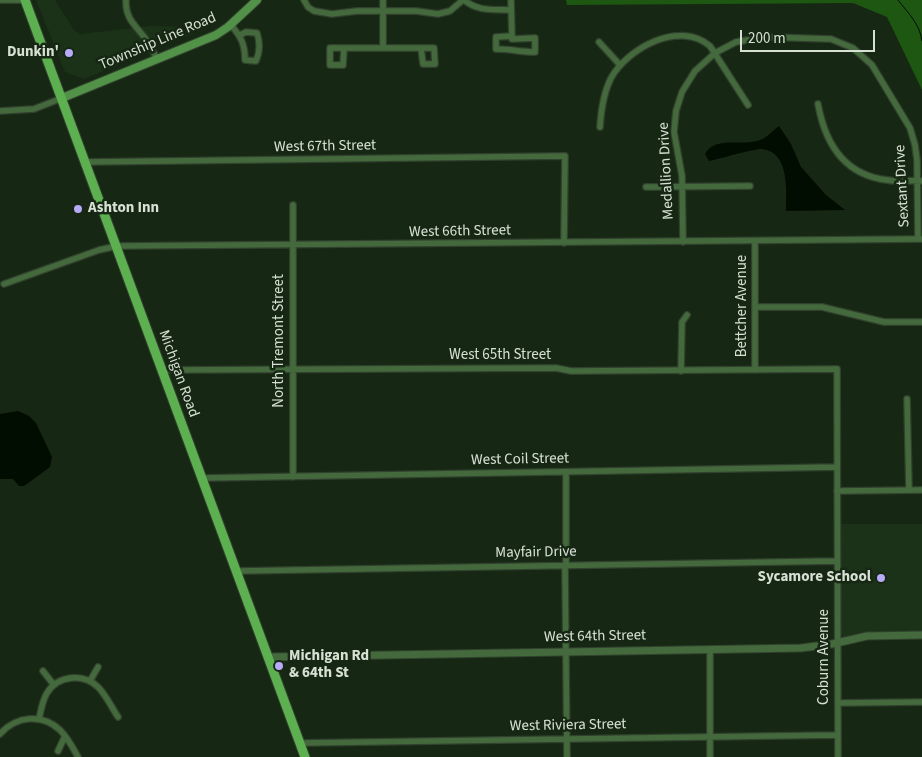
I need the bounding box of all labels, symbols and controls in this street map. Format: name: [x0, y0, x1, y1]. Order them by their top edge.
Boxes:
street label: Township Line Road: [97, 9, 219, 75]
scale bar: [742, 20, 877, 52]
text: 200 m: [748, 28, 786, 49]
place label: Dunkin': [7, 44, 59, 62]
marker: Dunkin': [63, 47, 75, 59]
street label: Medallion Drive: [655, 122, 679, 220]
street label: West 67th Street: [274, 137, 376, 157]
street label: Sextant Drive: [892, 144, 914, 228]
place label: Ashton Inn: [88, 200, 159, 218]
marker: Ashton Inn: [72, 203, 84, 215]
street label: West 66th Street: [409, 222, 511, 242]
street label: Bettcher Avenue: [734, 255, 752, 357]
street label: North Tremont Street: [271, 274, 289, 408]
street label: Michigan Road: [154, 328, 202, 420]
street label: West 65th Street: [449, 347, 551, 365]
street label: West Coil Street: [471, 450, 569, 470]
street label: Mayfair Drive: [495, 543, 577, 563]
place label: Sycamore School: [758, 569, 871, 587]
marker: Sycamore School: [875, 572, 887, 584]
street label: Coburn Avenue: [816, 609, 834, 705]
street label: West 64th Street: [544, 627, 646, 647]
place label: Michigan Rd & 64th St: [289, 648, 369, 683]
marker: Michigan Rd & 64th St: [273, 660, 285, 672]
street label: West Riviera Street: [510, 716, 626, 736]

